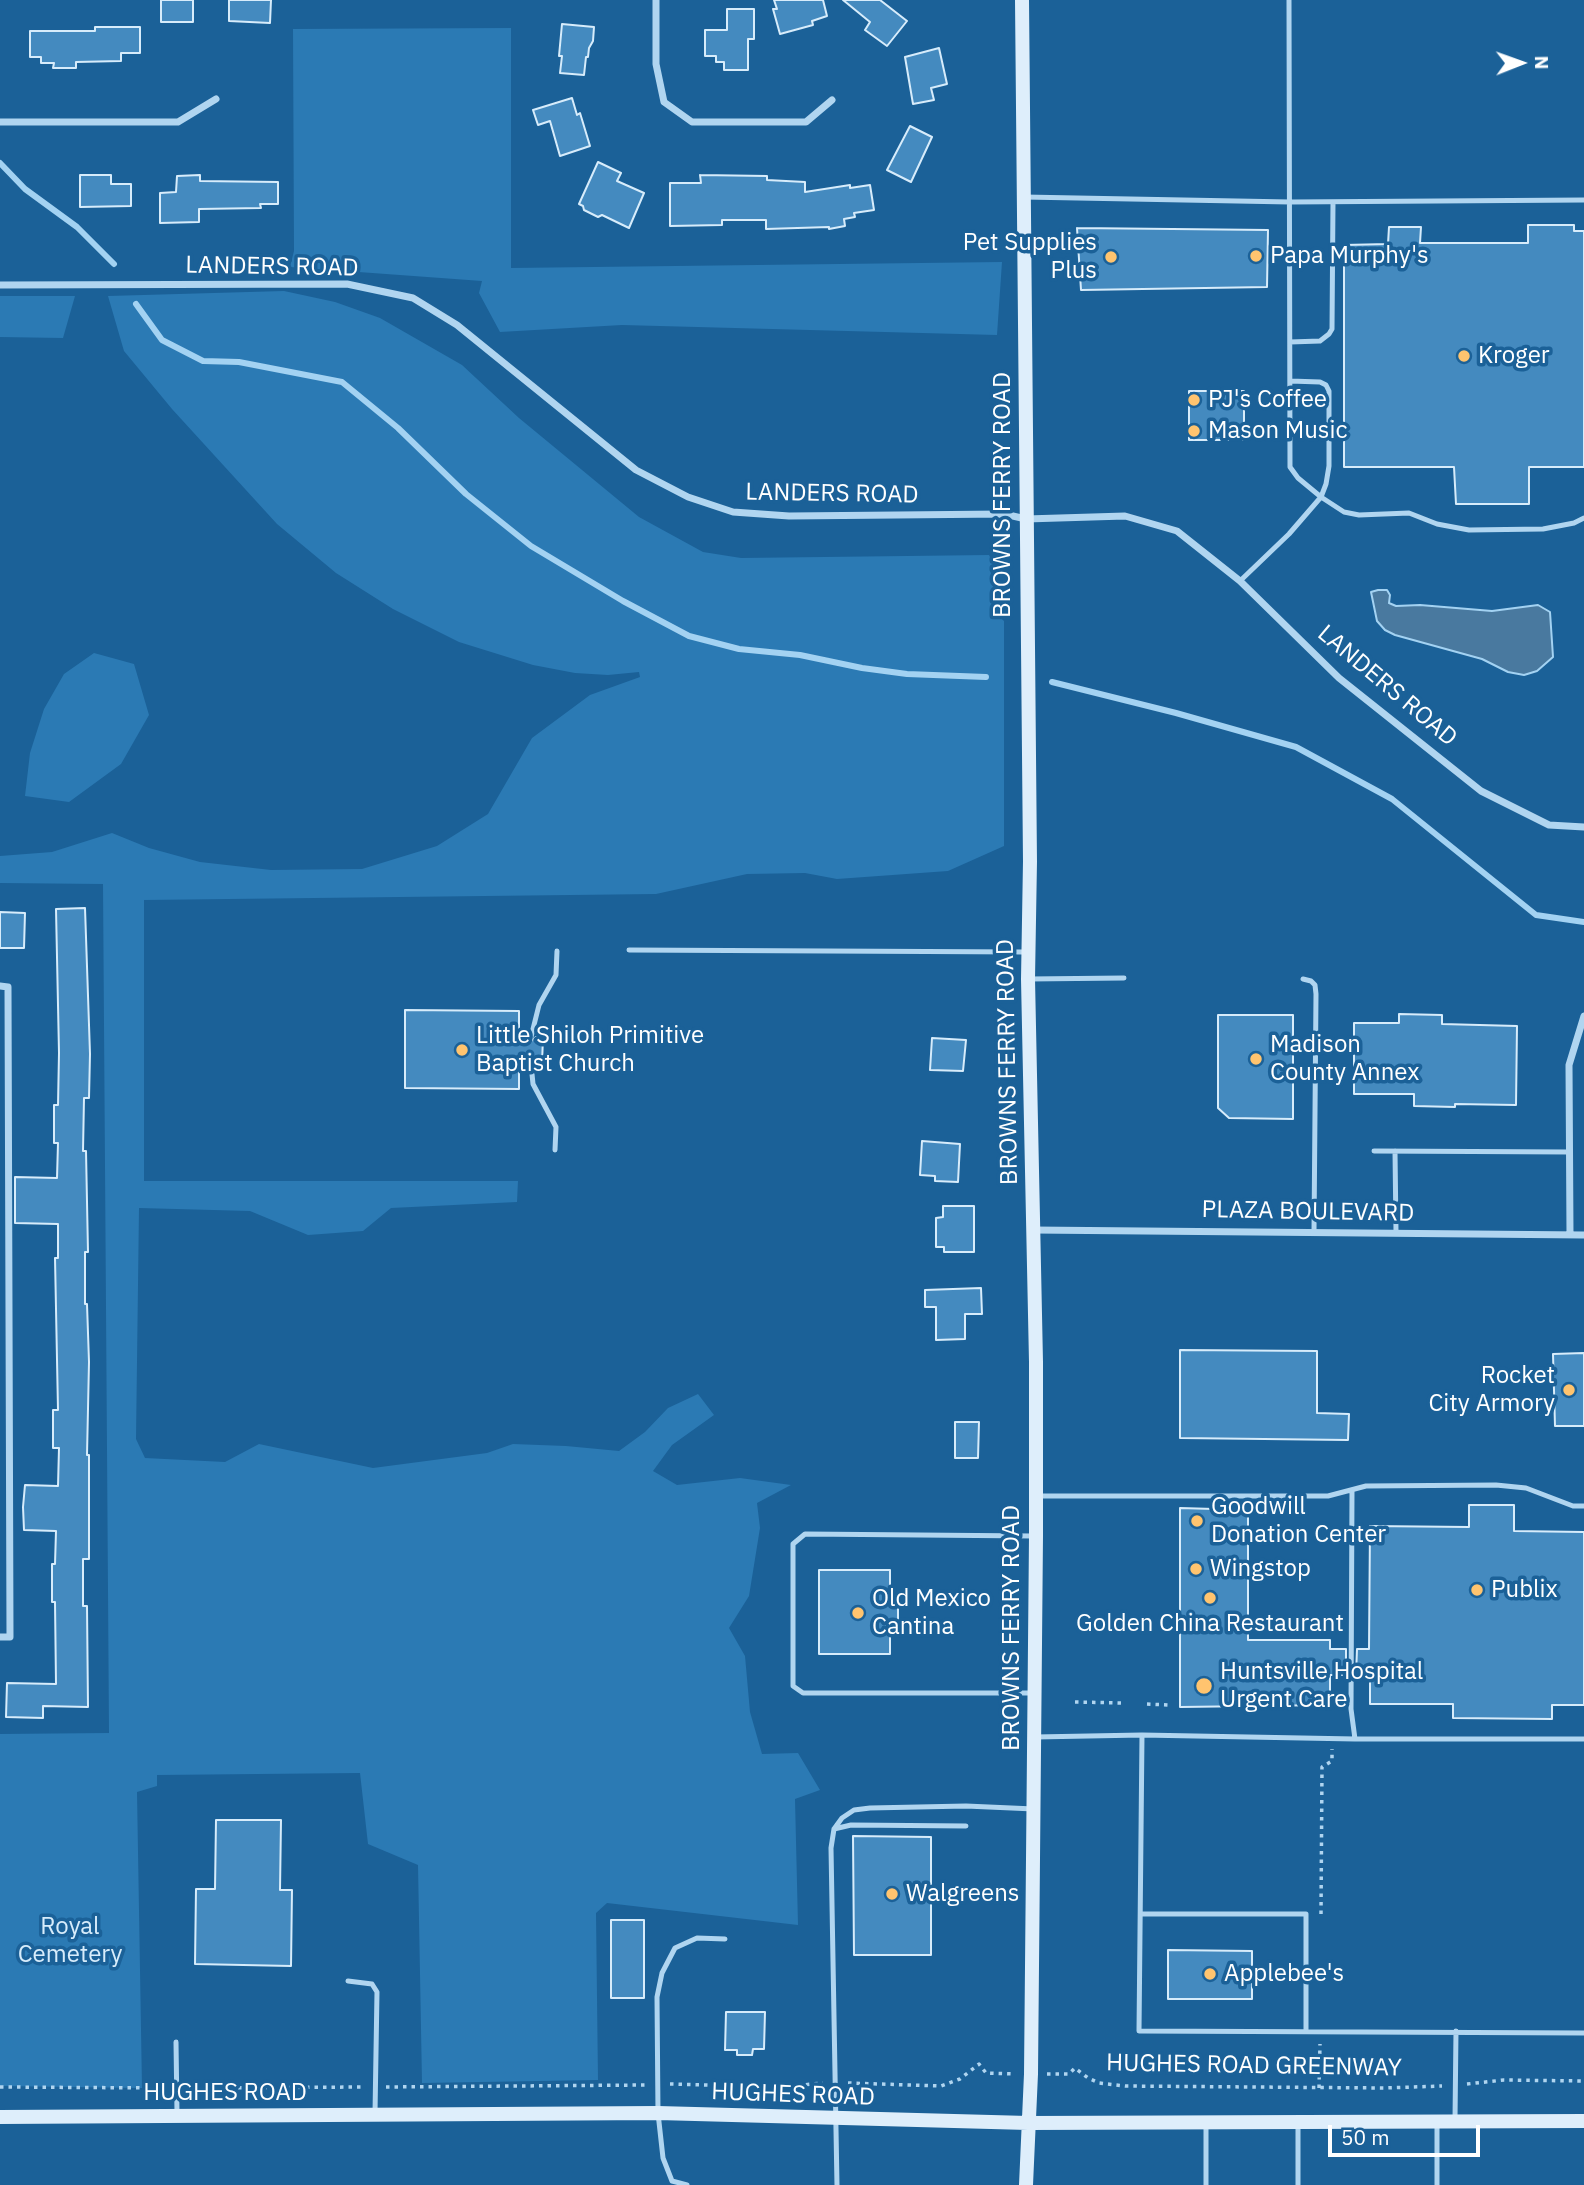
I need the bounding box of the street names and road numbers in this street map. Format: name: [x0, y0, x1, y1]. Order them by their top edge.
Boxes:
street label: LANDERS ROAD: [185, 251, 359, 283]
street label: BROWNS FERRY ROAD: [989, 372, 1017, 618]
street label: LANDERS ROAD: [745, 478, 919, 510]
street label: LANDERS ROAD: [1311, 619, 1463, 753]
street label: BROWNS FERRY ROAD: [991, 939, 1025, 1185]
street label: PLAZA BOULEVARD: [1201, 1196, 1415, 1228]
street label: BROWNS FERRY ROAD: [998, 1505, 1026, 1751]
street label: HUGHES ROAD GREENWAY: [1106, 2049, 1402, 2083]
street label: HUGHES ROAD: [711, 2078, 875, 2112]
street label: HUGHES ROAD: [143, 2079, 307, 2107]

